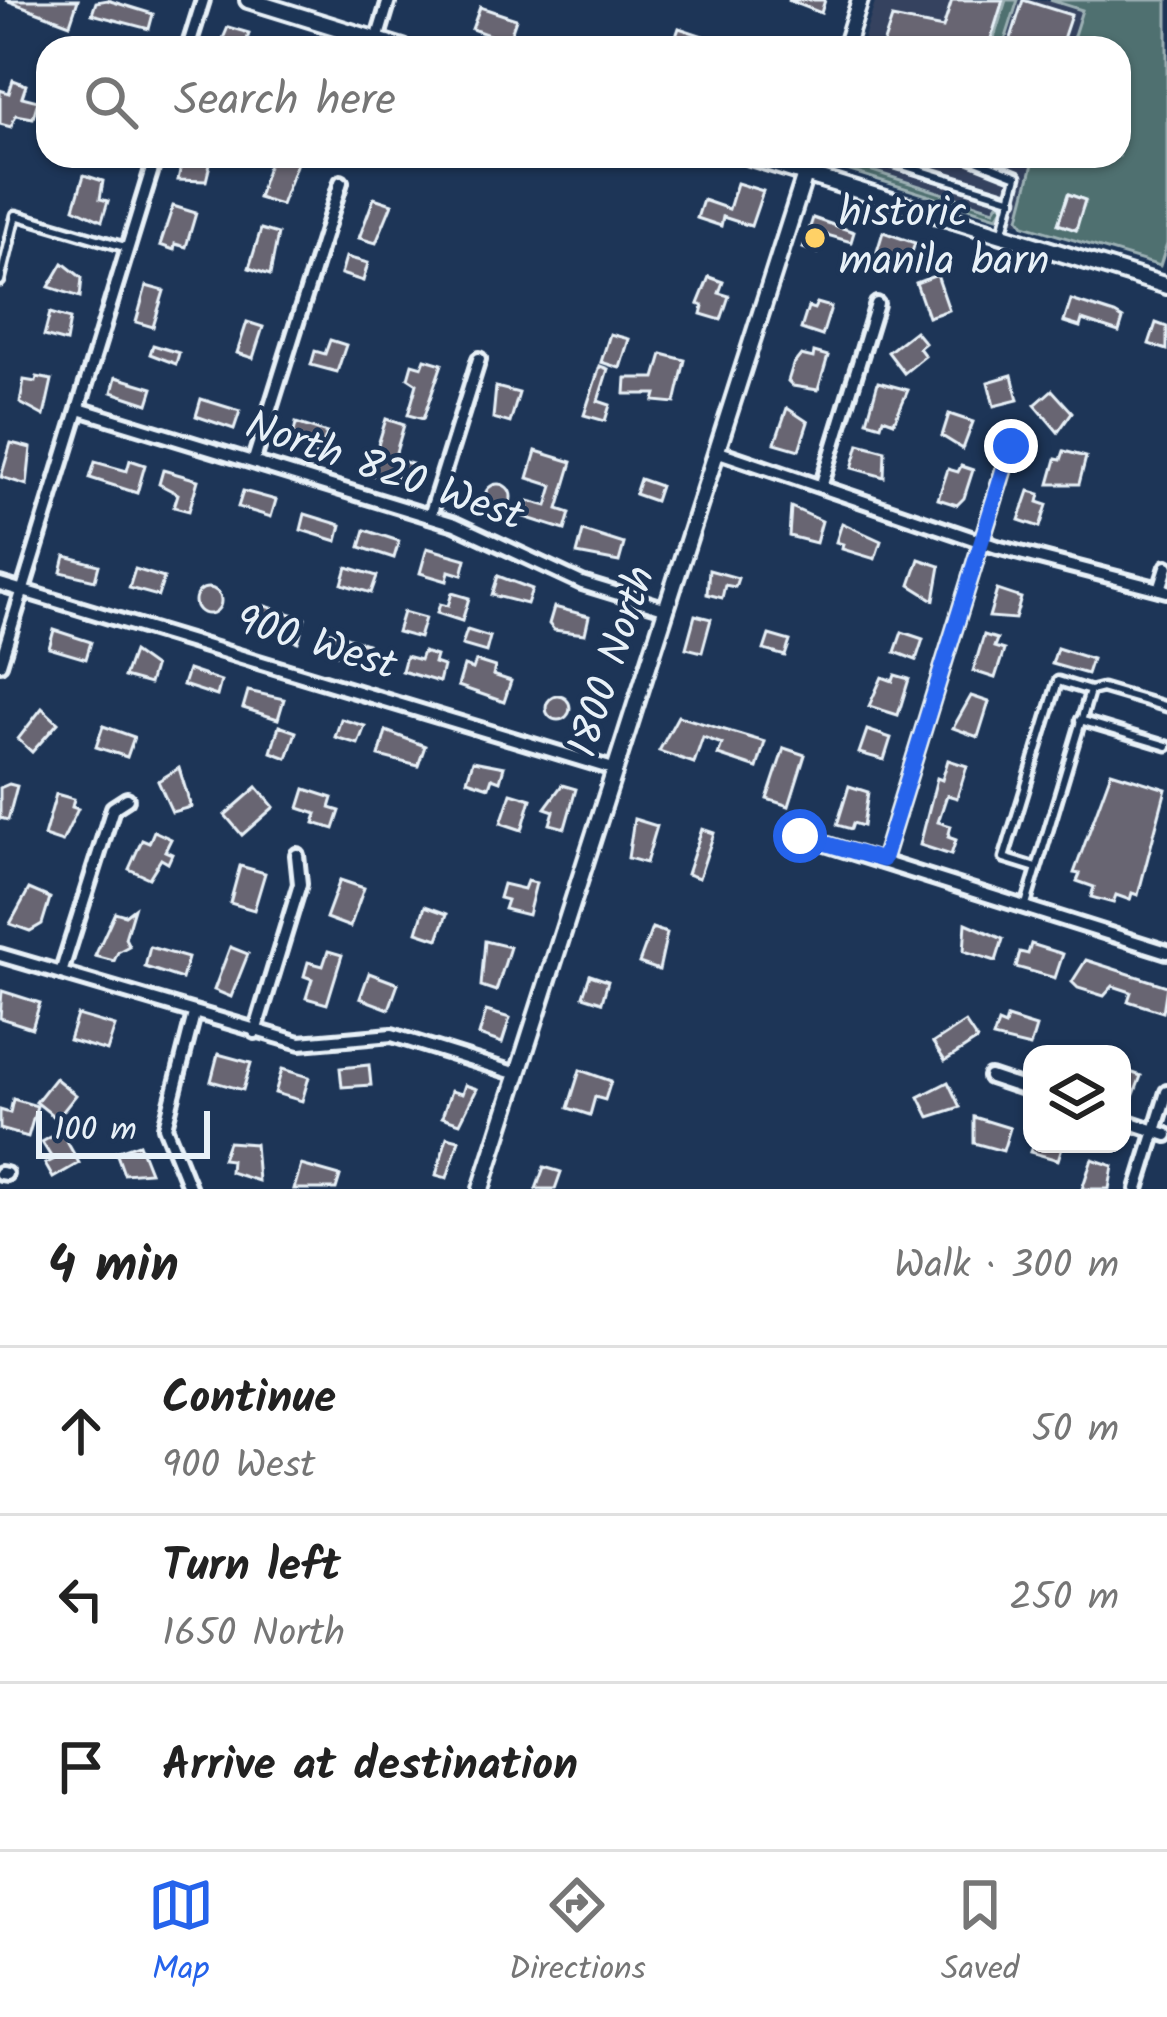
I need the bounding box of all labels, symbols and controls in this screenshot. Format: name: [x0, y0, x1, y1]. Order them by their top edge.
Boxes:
search box: [36, 36, 1131, 168]
text: Search here: [174, 66, 396, 138]
icon: search: [78, 69, 144, 135]
place label: historic manila barn: [839, 181, 1049, 296]
marker: historic manila barn: [802, 225, 828, 251]
street label: North 820 West: [236, 393, 533, 551]
route end: [984, 419, 1038, 473]
street label: 1800 North: [551, 558, 675, 766]
street label: 900 West: [227, 588, 406, 700]
route start: [773, 809, 827, 863]
map controls: [1023, 1045, 1131, 1153]
button: layers: [1023, 1045, 1131, 1153]
scale bar: [36, 1105, 210, 1158]
text: 100 m: [54, 1105, 137, 1158]
text: 4 min: [48, 1227, 179, 1308]
text: Walk · 300 m: [894, 1236, 1119, 1298]
text: Continue: [162, 1364, 336, 1436]
icon: ahead: [48, 1398, 114, 1464]
text: 50 m: [1032, 1400, 1119, 1462]
text: 900 West: [162, 1436, 315, 1498]
text: Turn left: [162, 1532, 341, 1604]
icon: left: [48, 1566, 114, 1632]
text: 250 m: [1009, 1568, 1119, 1630]
text: 1650 North: [162, 1604, 345, 1666]
text: Arrive at destination: [162, 1731, 578, 1803]
icon: arrive: [48, 1734, 114, 1800]
tab: Map: [148, 1872, 214, 1997]
tab: Directions: [509, 1872, 646, 1997]
tab: Saved: [941, 1872, 1019, 1997]

